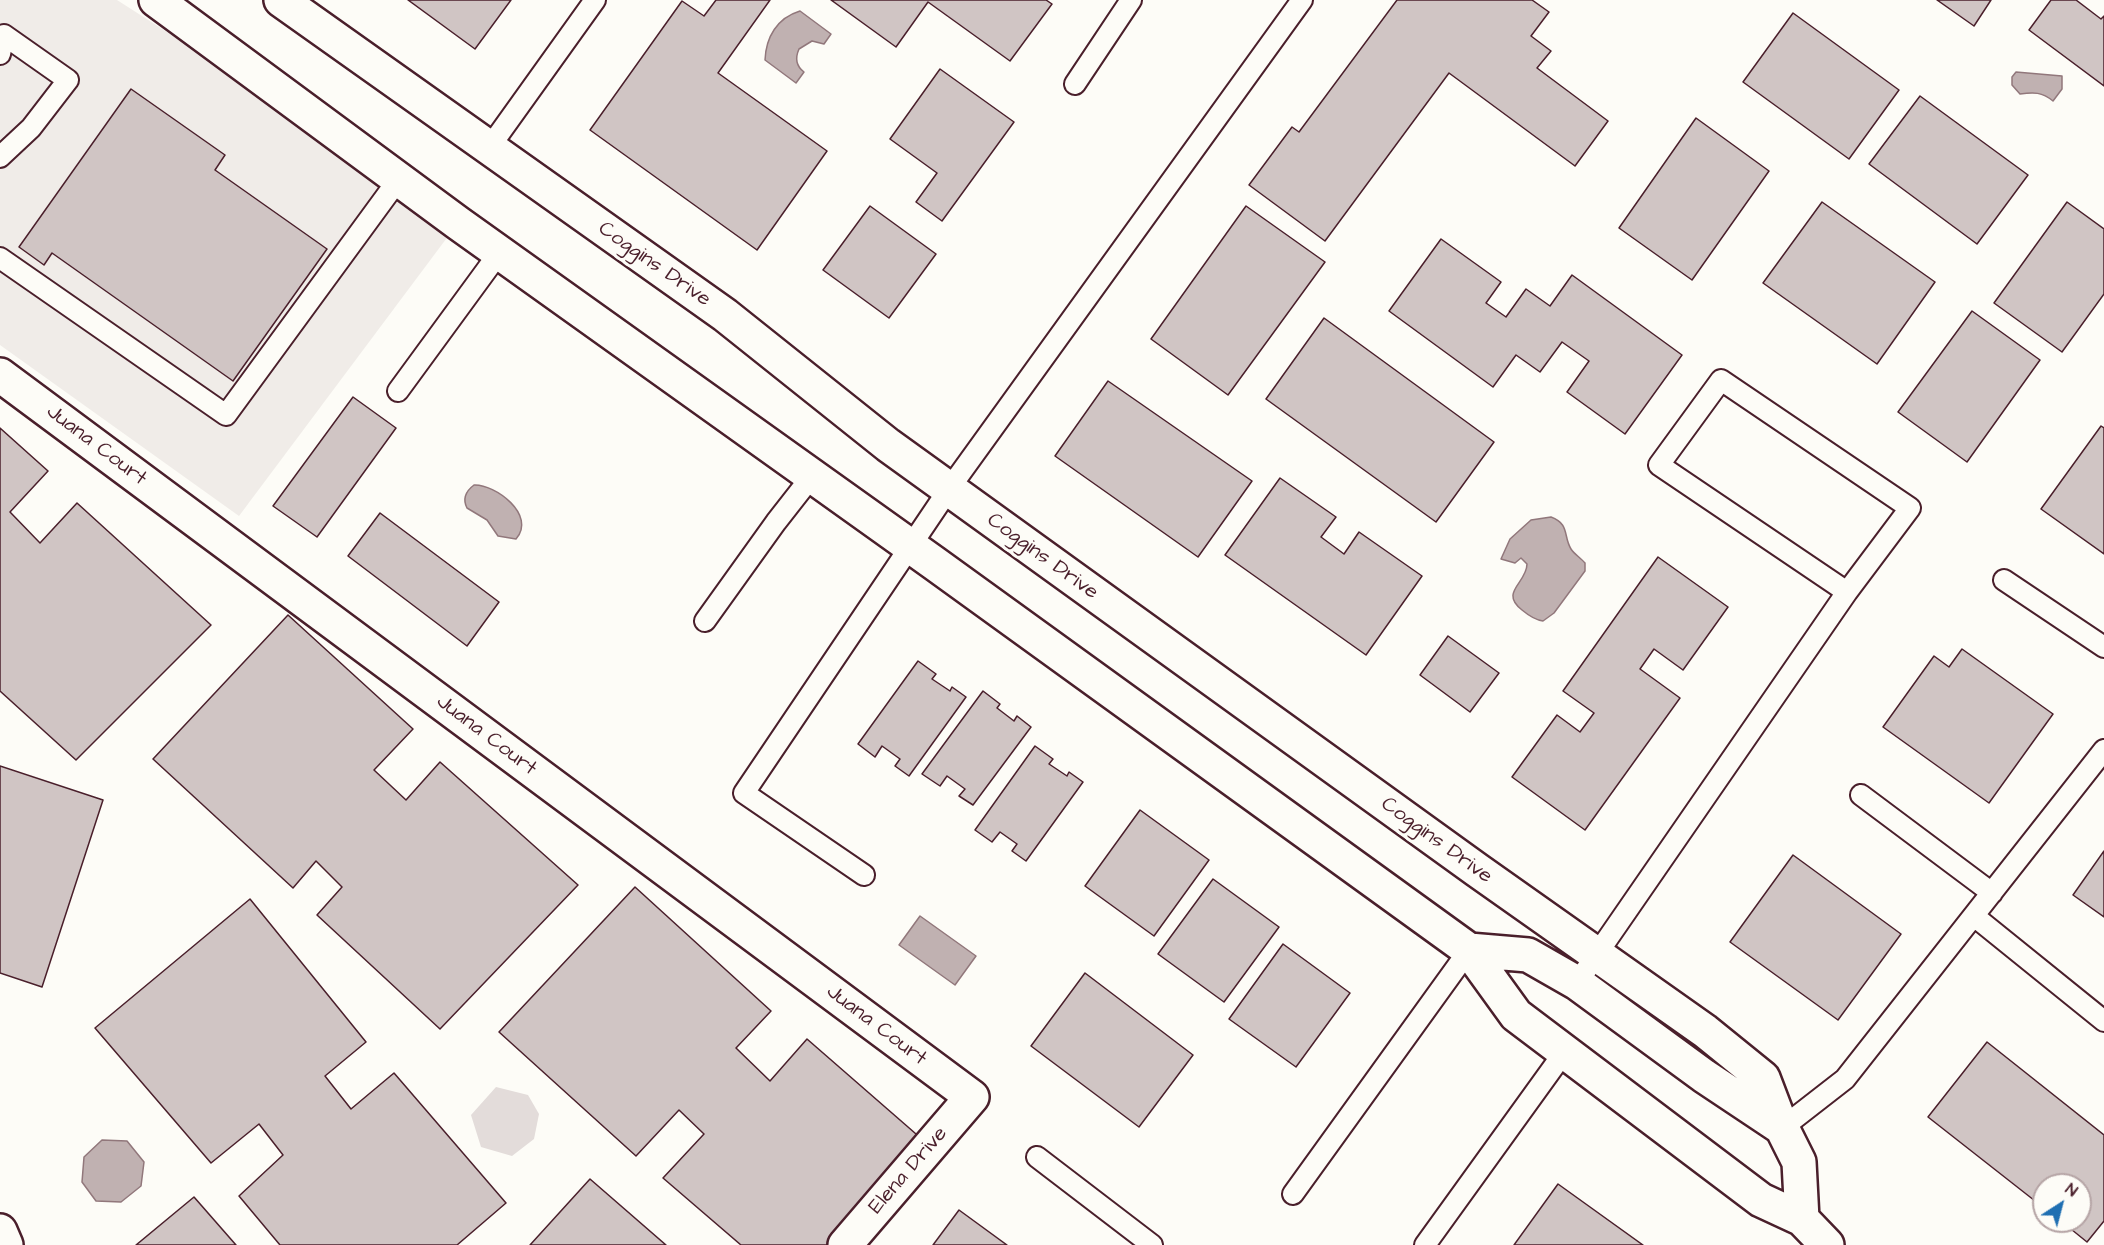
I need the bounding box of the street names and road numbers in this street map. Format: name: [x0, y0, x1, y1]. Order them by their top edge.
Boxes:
street label: Coggins Drive: [593, 217, 715, 313]
street label: Juana Court: [41, 400, 151, 492]
street label: Coggins Drive: [981, 508, 1103, 606]
street label: Juana Court: [431, 690, 541, 782]
street label: Coggins Drive: [1375, 792, 1497, 890]
street label: Juana Court: [821, 980, 931, 1072]
street label: Elena Drive: [864, 1122, 954, 1220]

